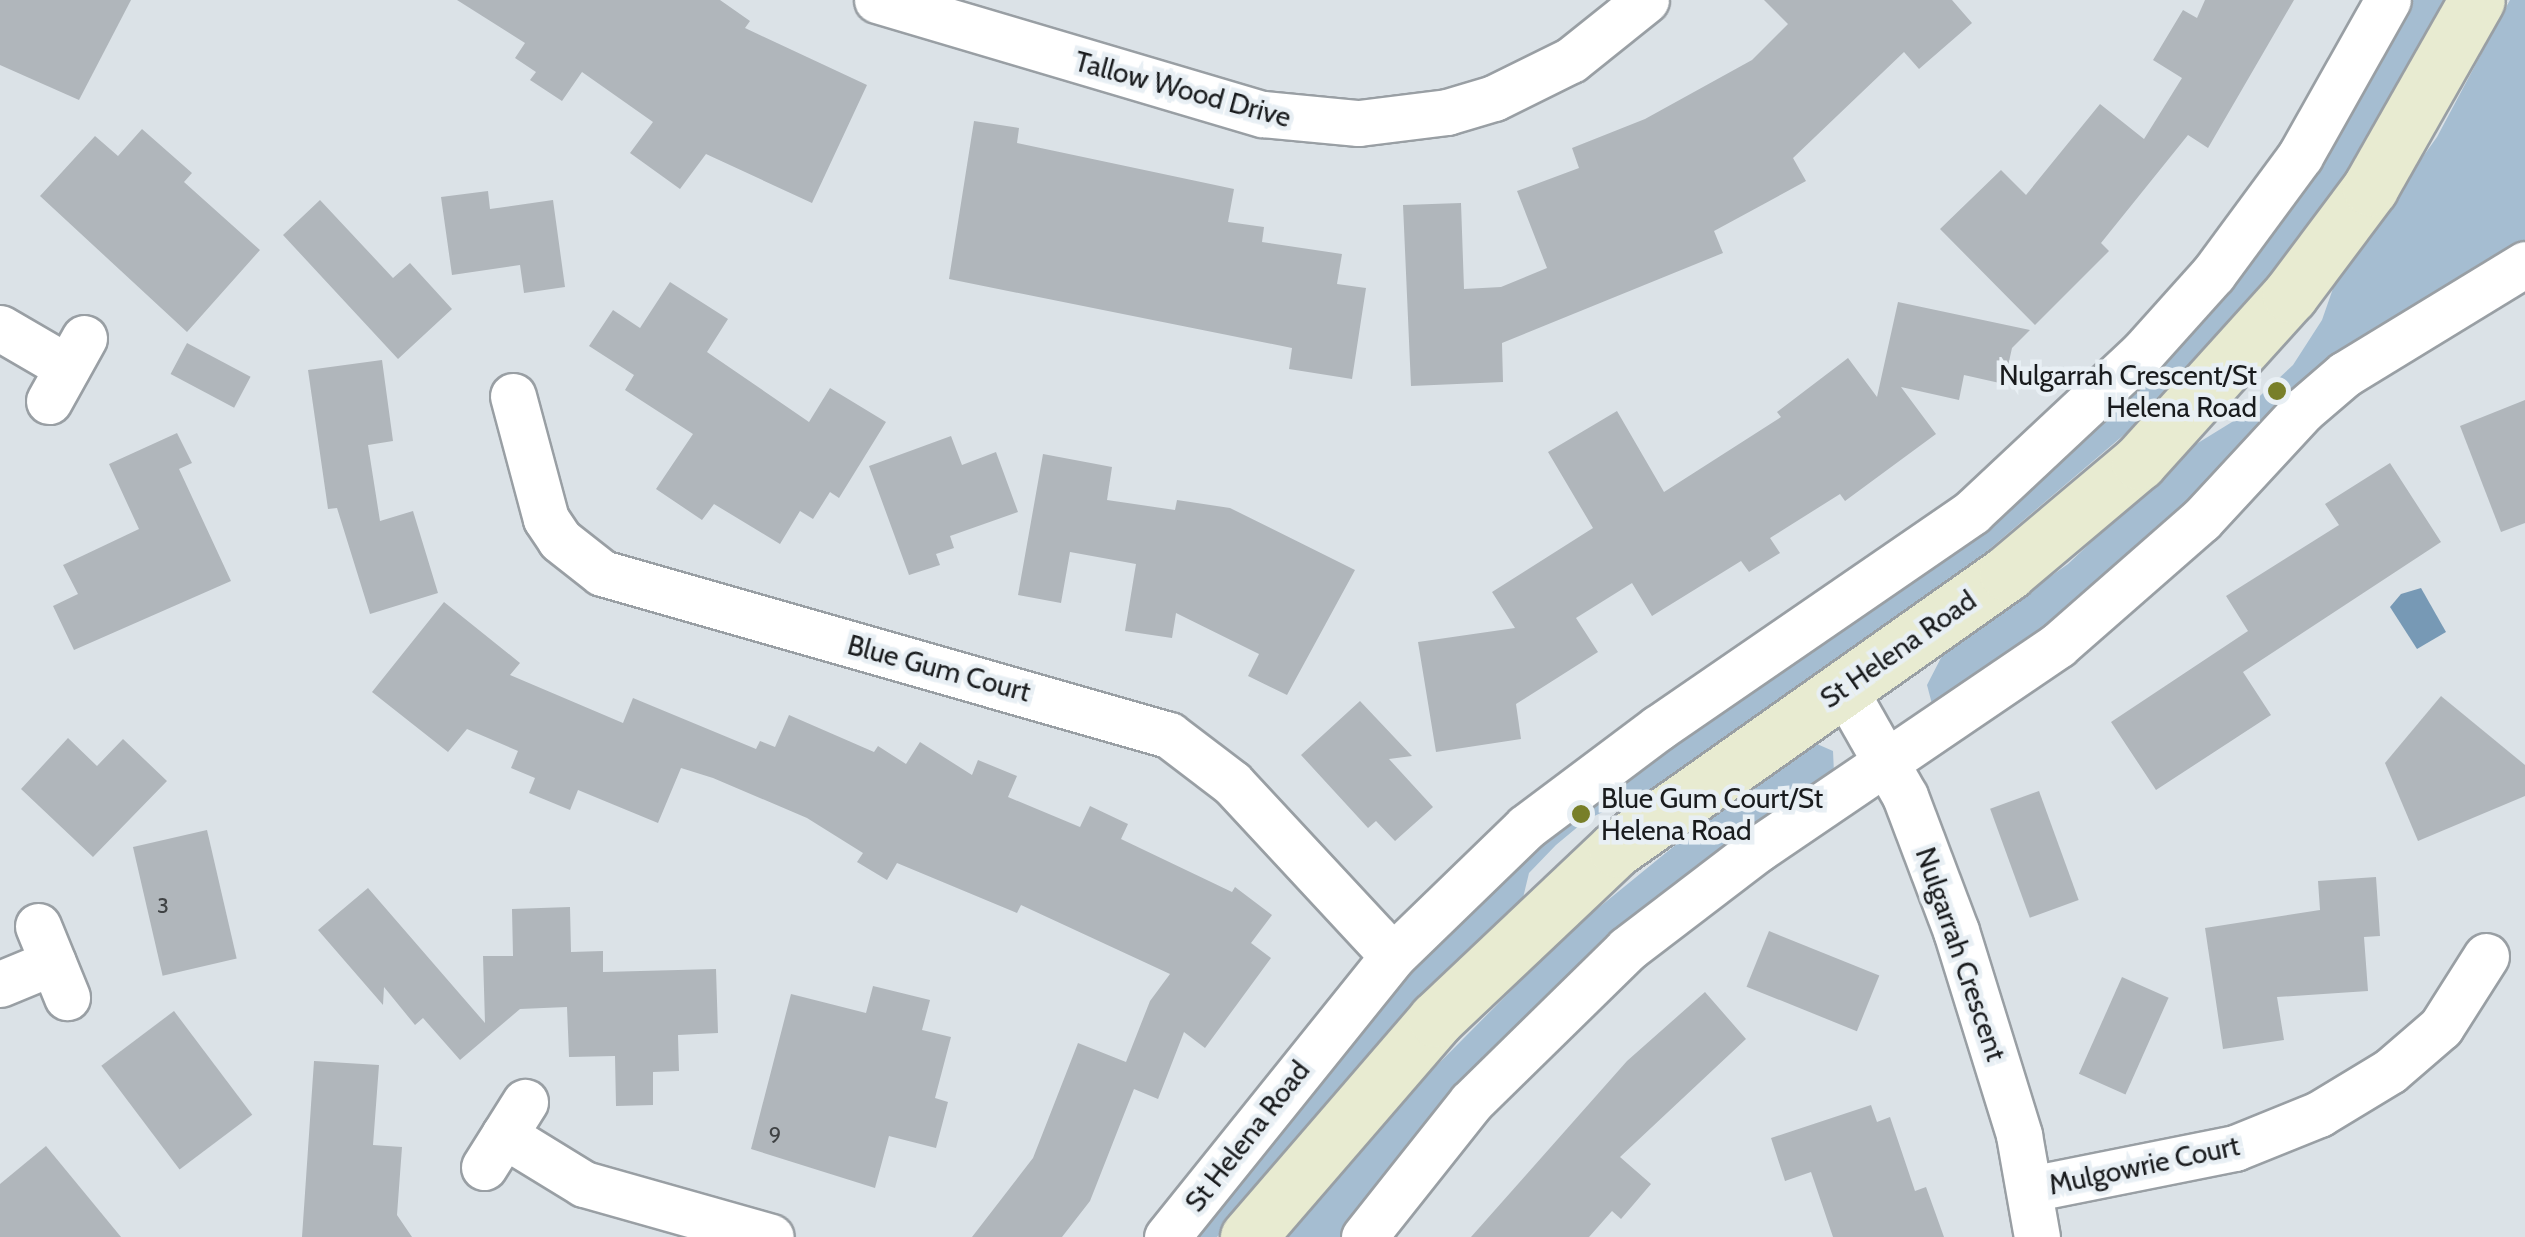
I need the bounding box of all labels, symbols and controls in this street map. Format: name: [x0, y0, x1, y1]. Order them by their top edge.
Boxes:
street label: Tallow Wood Drive: [1071, 44, 1295, 134]
place label: Nulgarrah Crescent/St Helena Road: [1999, 358, 2257, 424]
marker: Nulgarrah Crescent/St Helena Road: [2266, 380, 2288, 402]
street label: St Helena Road: [1814, 583, 1982, 715]
street label: Blue Gum Court: [844, 627, 1034, 709]
place label: Blue Gum Court/St Helena Road: [1601, 781, 1823, 847]
marker: Blue Gum Court/St Helena Road: [1570, 803, 1592, 825]
street label: Nulgarrah Crescent: [1909, 843, 2013, 1065]
house number: 3: [157, 893, 169, 919]
street label: St Helena Road: [1178, 1054, 1316, 1218]
house number: 9: [769, 1122, 781, 1148]
street label: Mulgowrie Court: [2046, 1128, 2242, 1202]

